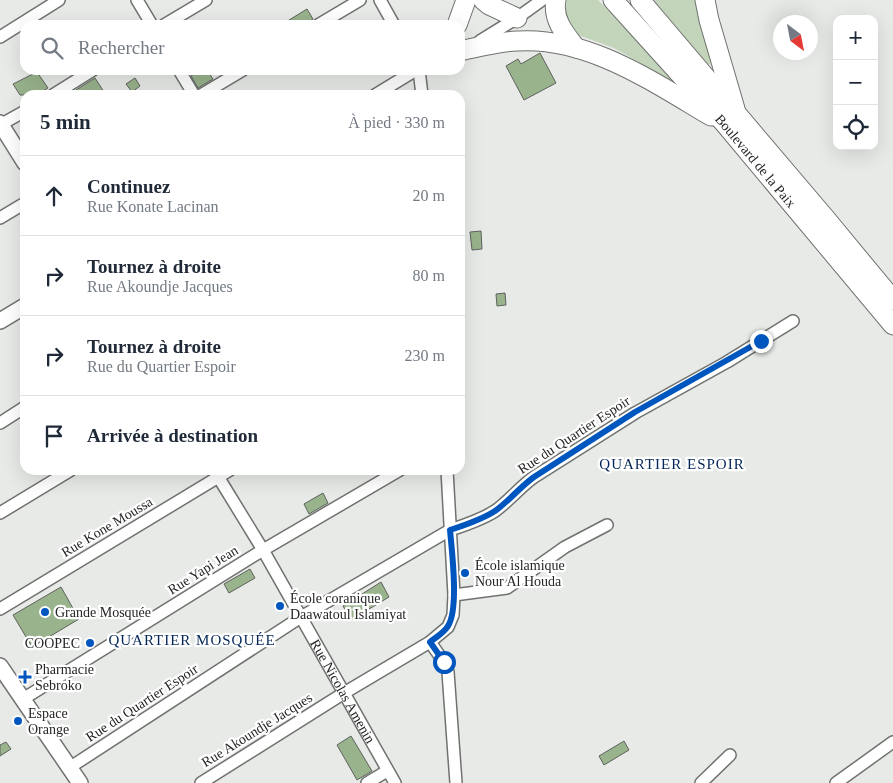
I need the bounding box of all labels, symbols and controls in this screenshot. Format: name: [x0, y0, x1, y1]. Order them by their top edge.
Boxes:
north arrow: [773, 15, 818, 60]
map controls: [833, 15, 878, 150]
button: +: [833, 15, 878, 60]
search box: [20, 20, 465, 75]
icon: search: [38, 34, 66, 62]
text: Rechercher: [78, 37, 165, 58]
button: −: [833, 60, 878, 105]
button: locate: [833, 105, 878, 150]
text: 5 min: [40, 110, 91, 134]
street label: Boulevard de la Paix: [712, 111, 799, 210]
text: À pied · 330 m: [348, 114, 445, 131]
text: Continuez: [87, 176, 170, 197]
icon: ahead: [40, 182, 68, 210]
text: 20 m: [413, 187, 445, 204]
text: Rue Konate Lacinan: [87, 198, 219, 215]
text: Tournez à droite: [87, 256, 221, 277]
icon: right: [40, 262, 68, 290]
text: 80 m: [413, 267, 445, 284]
text: Rue Akoundje Jacques: [87, 278, 233, 295]
route end: [750, 330, 773, 353]
text: Tournez à droite: [87, 336, 221, 357]
icon: right: [40, 342, 68, 370]
text: 230 m: [405, 347, 445, 364]
text: Rue du Quartier Espoir: [87, 358, 236, 375]
street label: Rue du Quartier Espoir: [515, 393, 633, 477]
icon: arrive: [40, 422, 68, 450]
text: Arrivée à destination: [87, 425, 258, 446]
district label: QUARTIER ESPOIR: [599, 456, 745, 472]
street label: Rue Kone Moussa: [59, 494, 156, 560]
street label: Rue Yapi Jean: [165, 543, 241, 597]
place label: École islamique Nour Al Houda: [475, 557, 565, 589]
marker: École islamique Nour Al Houda: [459, 567, 471, 579]
place label: École coranique Daawatoul Islamiyat: [290, 590, 406, 622]
marker: École coranique Daawatoul Islamiyat: [274, 600, 286, 612]
place label: Grande Mosquée: [55, 605, 151, 620]
marker: Grande Mosquée: [39, 606, 51, 618]
district label: QUARTIER MOSQUÉE: [108, 632, 276, 648]
place label: COOPEC: [25, 636, 80, 651]
marker: COOPEC: [84, 637, 96, 649]
street label: Rue Nicolas Amenin: [308, 637, 378, 746]
route start: [433, 651, 456, 674]
street label: Rue du Quartier Espoir: [83, 661, 201, 745]
place label: Pharmacie Sebroko: [35, 662, 94, 693]
marker: Pharmacie Sebroko: [19, 671, 31, 683]
street label: Rue Akoundje Jacques: [199, 690, 315, 770]
place label: Espace Orange: [28, 706, 69, 737]
marker: Espace Orange: [12, 715, 24, 727]

